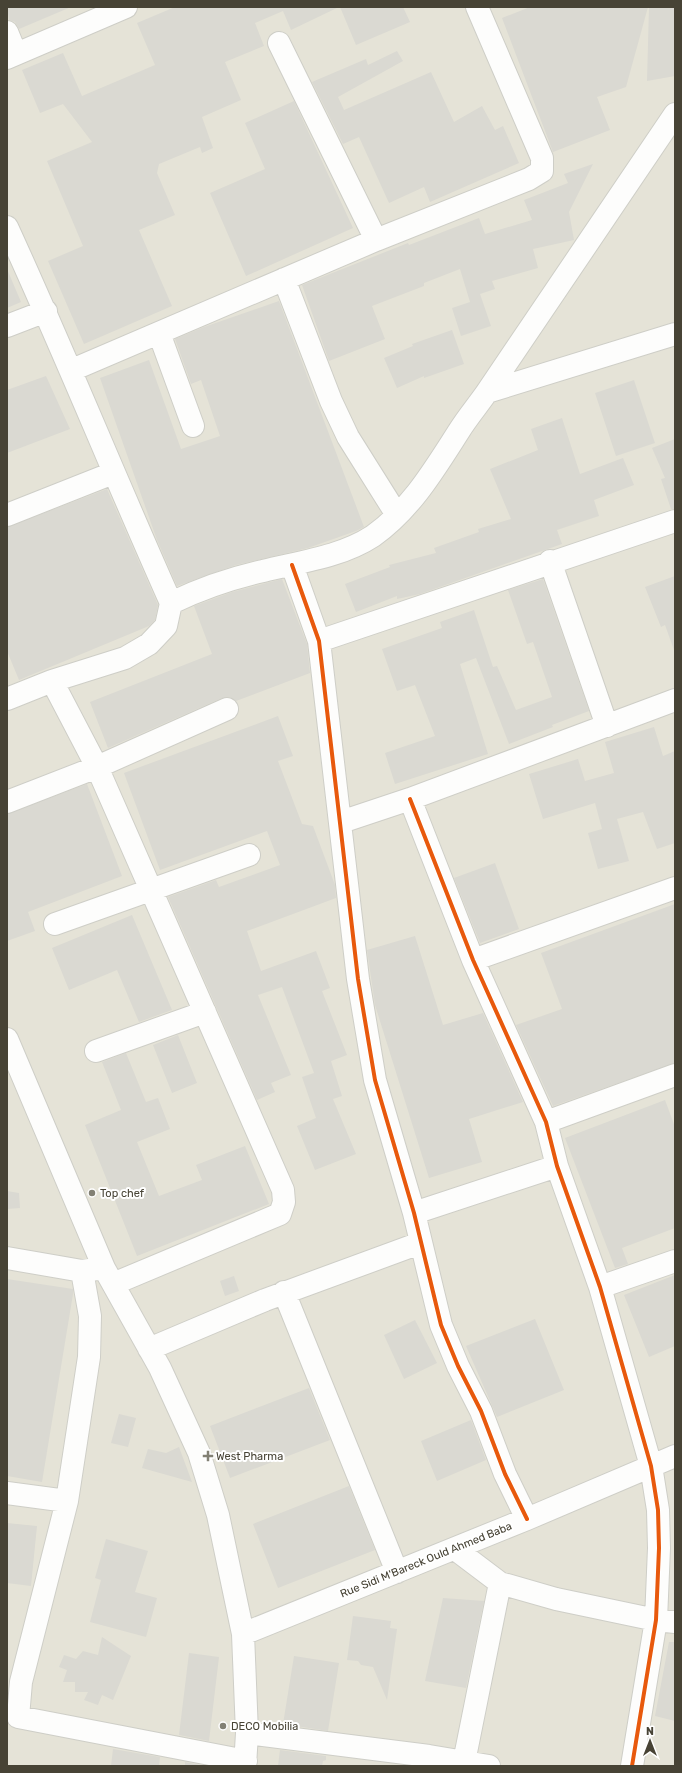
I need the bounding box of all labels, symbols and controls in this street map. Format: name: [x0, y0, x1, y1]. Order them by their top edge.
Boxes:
place label: Top chef: [100, 1187, 145, 1200]
marker: Top chef: [87, 1188, 97, 1198]
place label: West Pharma: [216, 1450, 283, 1463]
marker: West Pharma: [203, 1451, 213, 1461]
street label: Rue Sidi M'Bareck Ould Ahmed Baba: [338, 1519, 514, 1601]
place label: DECO Mobilia: [231, 1720, 298, 1733]
marker: DECO Mobilia: [218, 1721, 228, 1731]
north arrow: [630, 1721, 670, 1761]
text: N: [646, 1725, 654, 1738]

